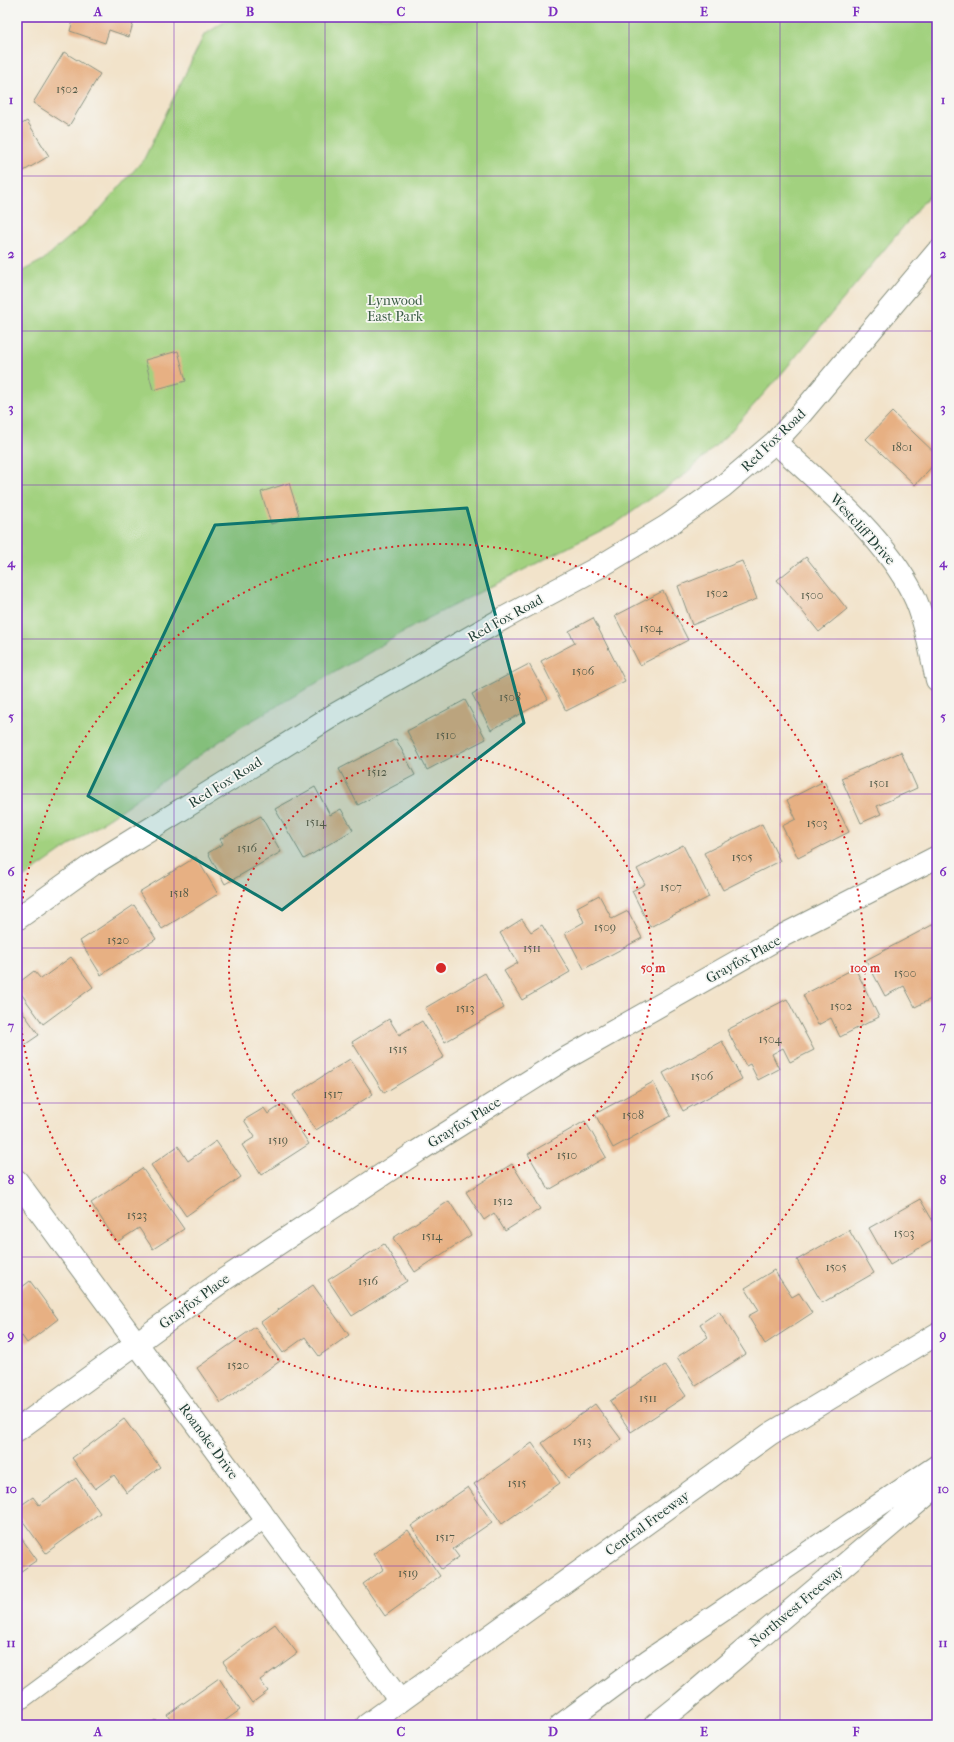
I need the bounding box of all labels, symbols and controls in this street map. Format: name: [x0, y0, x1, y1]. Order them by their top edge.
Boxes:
text: A: [93, 4, 103, 19]
text: B: [246, 4, 255, 19]
text: C: [397, 4, 406, 19]
text: D: [548, 4, 558, 19]
text: E: [700, 4, 708, 19]
text: F: [852, 4, 860, 19]
house number: 1502: [56, 82, 78, 96]
text: 1: [9, 92, 14, 107]
text: 1: [941, 92, 946, 107]
text: 2: [8, 246, 15, 261]
text: 2: [940, 246, 947, 261]
park label: Lynwood East Park: [367, 292, 424, 325]
text: 3: [8, 400, 14, 416]
text: 3: [940, 400, 946, 416]
street label: Red Fox Road: [738, 405, 809, 475]
house number: 1801: [891, 440, 913, 454]
street label: Westcliff Drive: [826, 490, 899, 568]
text: 4: [6, 555, 16, 571]
text: 4: [938, 555, 948, 571]
house number: 1502: [706, 586, 728, 600]
house number: 1500: [801, 588, 823, 602]
street label: Red Fox Road: [465, 591, 546, 646]
house number: 1504: [640, 621, 663, 635]
house number: 1506: [572, 664, 595, 678]
house number: 1508: [499, 690, 521, 704]
text: 5: [8, 709, 14, 724]
text: 5: [940, 709, 946, 724]
house number: 1510: [436, 728, 456, 742]
street label: Red Fox Road: [185, 753, 265, 812]
house number: 1512: [367, 765, 387, 779]
house number: 1501: [869, 776, 889, 790]
house number: 1514: [306, 815, 327, 829]
house number: 1503: [807, 816, 828, 830]
house number: 1516: [237, 841, 258, 855]
house number: 1505: [731, 850, 753, 864]
text: 6: [7, 864, 15, 879]
text: 6: [939, 864, 947, 879]
house number: 1507: [660, 880, 682, 894]
house number: 1518: [169, 886, 189, 900]
house number: 1509: [594, 920, 616, 934]
street label: Grayfox Place: [703, 932, 784, 987]
house number: 1520: [107, 933, 129, 947]
house number: 1511: [523, 941, 541, 955]
centre of rings: [434, 961, 448, 975]
text: 50 m: [641, 961, 666, 975]
text: 100 m: [850, 961, 881, 975]
house number: 1500: [894, 966, 916, 980]
house number: 1502: [830, 999, 852, 1013]
house number: 1513: [456, 1001, 474, 1015]
text: 7: [7, 1018, 15, 1033]
text: 7: [939, 1018, 947, 1033]
house number: 1504: [759, 1032, 782, 1046]
house number: 1515: [389, 1042, 407, 1056]
house number: 1506: [691, 1069, 714, 1083]
house number: 1517: [323, 1087, 343, 1101]
street label: Grayfox Place: [425, 1093, 504, 1152]
house number: 1508: [622, 1108, 644, 1122]
house number: 1519: [268, 1133, 288, 1147]
house number: 1510: [557, 1148, 577, 1162]
text: 8: [8, 1172, 15, 1187]
text: 8: [940, 1172, 947, 1187]
house number: 1512: [493, 1194, 513, 1208]
house number: 1523: [127, 1208, 147, 1222]
house number: 1503: [894, 1226, 915, 1240]
house number: 1514: [422, 1229, 443, 1243]
house number: 1505: [825, 1260, 847, 1274]
street label: Grayfox Place: [156, 1270, 233, 1333]
house number: 1516: [358, 1274, 379, 1288]
text: 9: [7, 1327, 15, 1343]
text: 9: [939, 1327, 947, 1343]
house number: 1520: [227, 1358, 249, 1372]
house number: 1511: [639, 1391, 657, 1405]
street label: Roanoke Drive: [175, 1400, 242, 1483]
house number: 1513: [573, 1434, 591, 1448]
house number: 1515: [508, 1476, 526, 1490]
text: 10: [5, 1481, 17, 1496]
text: 10: [937, 1481, 949, 1496]
street label: Central Freeway: [602, 1487, 693, 1560]
house number: 1517: [435, 1530, 455, 1544]
street label: Northwest Freeway: [746, 1562, 847, 1651]
house number: 1519: [398, 1566, 418, 1580]
text: 11: [6, 1635, 16, 1650]
text: 11: [938, 1635, 948, 1650]
text: A: [93, 1724, 103, 1739]
text: B: [246, 1724, 255, 1739]
text: C: [397, 1724, 406, 1739]
text: D: [548, 1724, 558, 1739]
text: E: [700, 1724, 708, 1739]
text: F: [852, 1724, 860, 1739]

